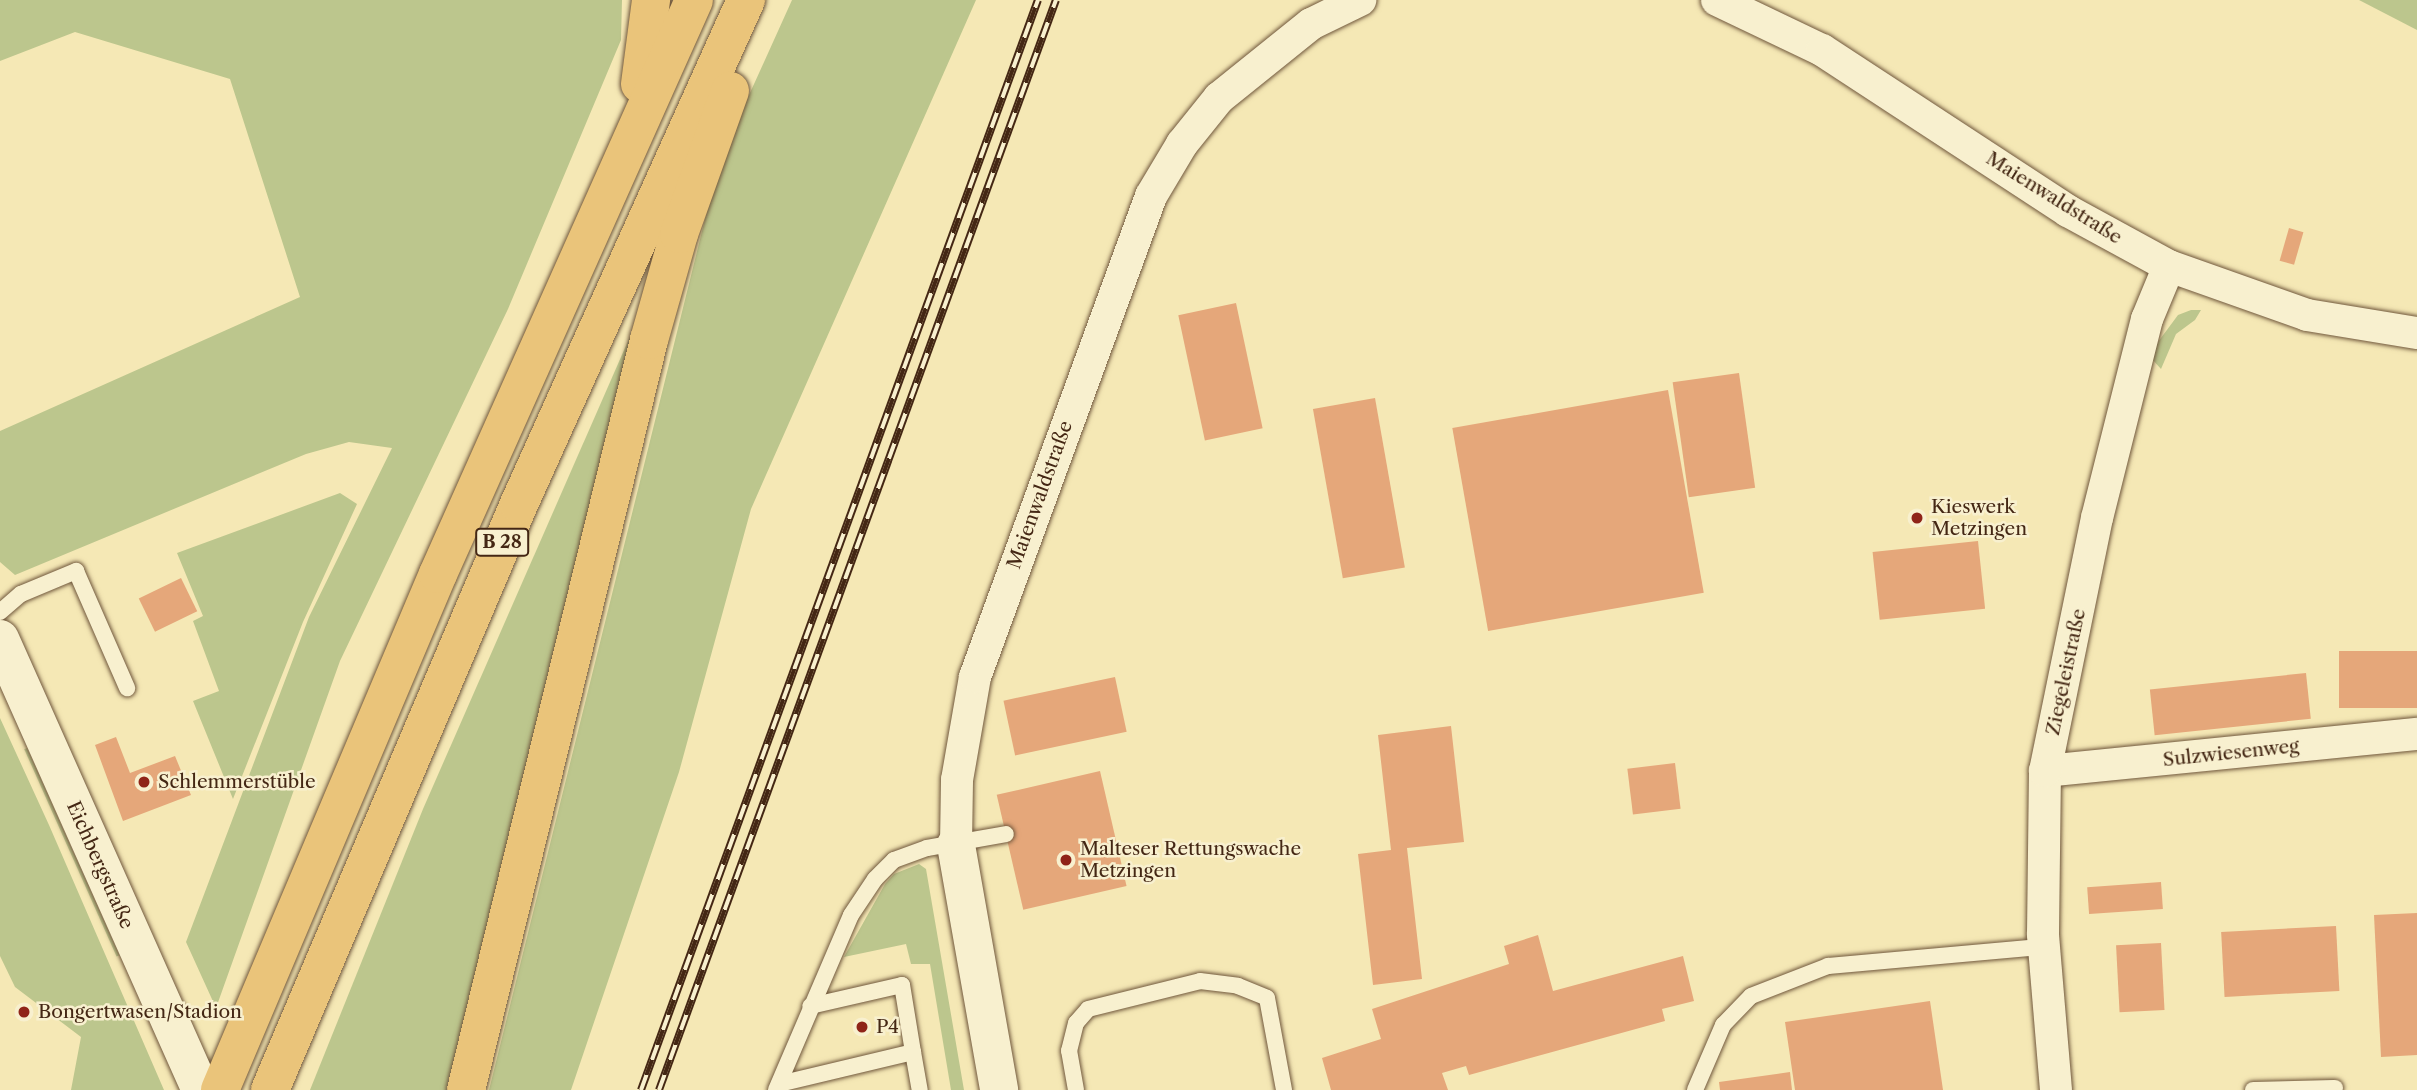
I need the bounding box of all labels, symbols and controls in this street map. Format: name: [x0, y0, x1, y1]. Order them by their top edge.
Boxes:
street label: Maienwaldstraße: [1982, 147, 2126, 249]
street label: Maienwaldstraße: [1003, 418, 1077, 572]
place label: Kieswerk Metzingen: [1931, 496, 2027, 540]
marker: Kieswerk Metzingen: [1909, 510, 1925, 526]
road number: B 28: [474, 528, 530, 556]
street label: Ziegeleistraße: [2041, 607, 2091, 737]
street label: Sulzwiesenweg: [2162, 735, 2300, 771]
place label: Schlemmerstüble: [158, 771, 316, 793]
marker: Schlemmerstüble: [136, 774, 152, 790]
street label: Eichbergstraße: [62, 798, 138, 932]
place label: Malteser Rettungswache Metzingen: [1080, 838, 1301, 882]
marker: Malteser Rettungswache Metzingen: [1058, 852, 1074, 868]
place label: Bongertwasen/Stadion: [38, 1001, 242, 1023]
marker: Bongertwasen/Stadion: [16, 1004, 32, 1020]
place label: P4: [876, 1016, 899, 1038]
marker: P4: [854, 1019, 870, 1035]

